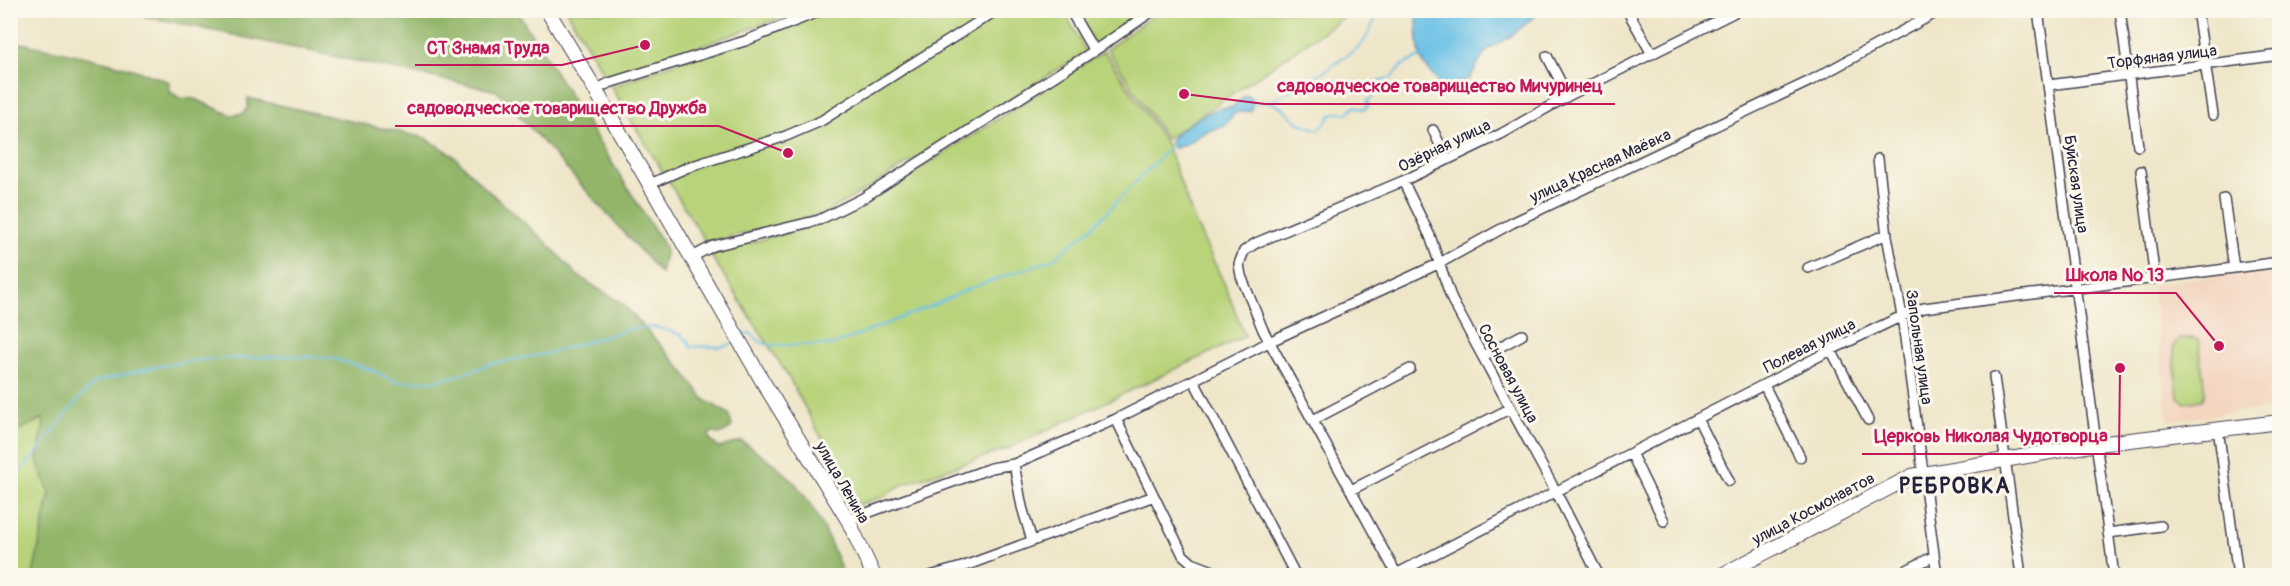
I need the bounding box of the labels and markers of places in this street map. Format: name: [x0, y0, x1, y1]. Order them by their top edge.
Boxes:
callout: СТ Знамя Труда: [415, 29, 562, 65]
callout: садоводческое товарищество Мичуринец: [1265, 68, 1615, 104]
callout: садоводческое товарищество Дружба: [395, 90, 719, 126]
callout: Школа № 13: [2054, 257, 2176, 293]
callout: Церковь Николая Чудотворца: [1862, 418, 2119, 454]

